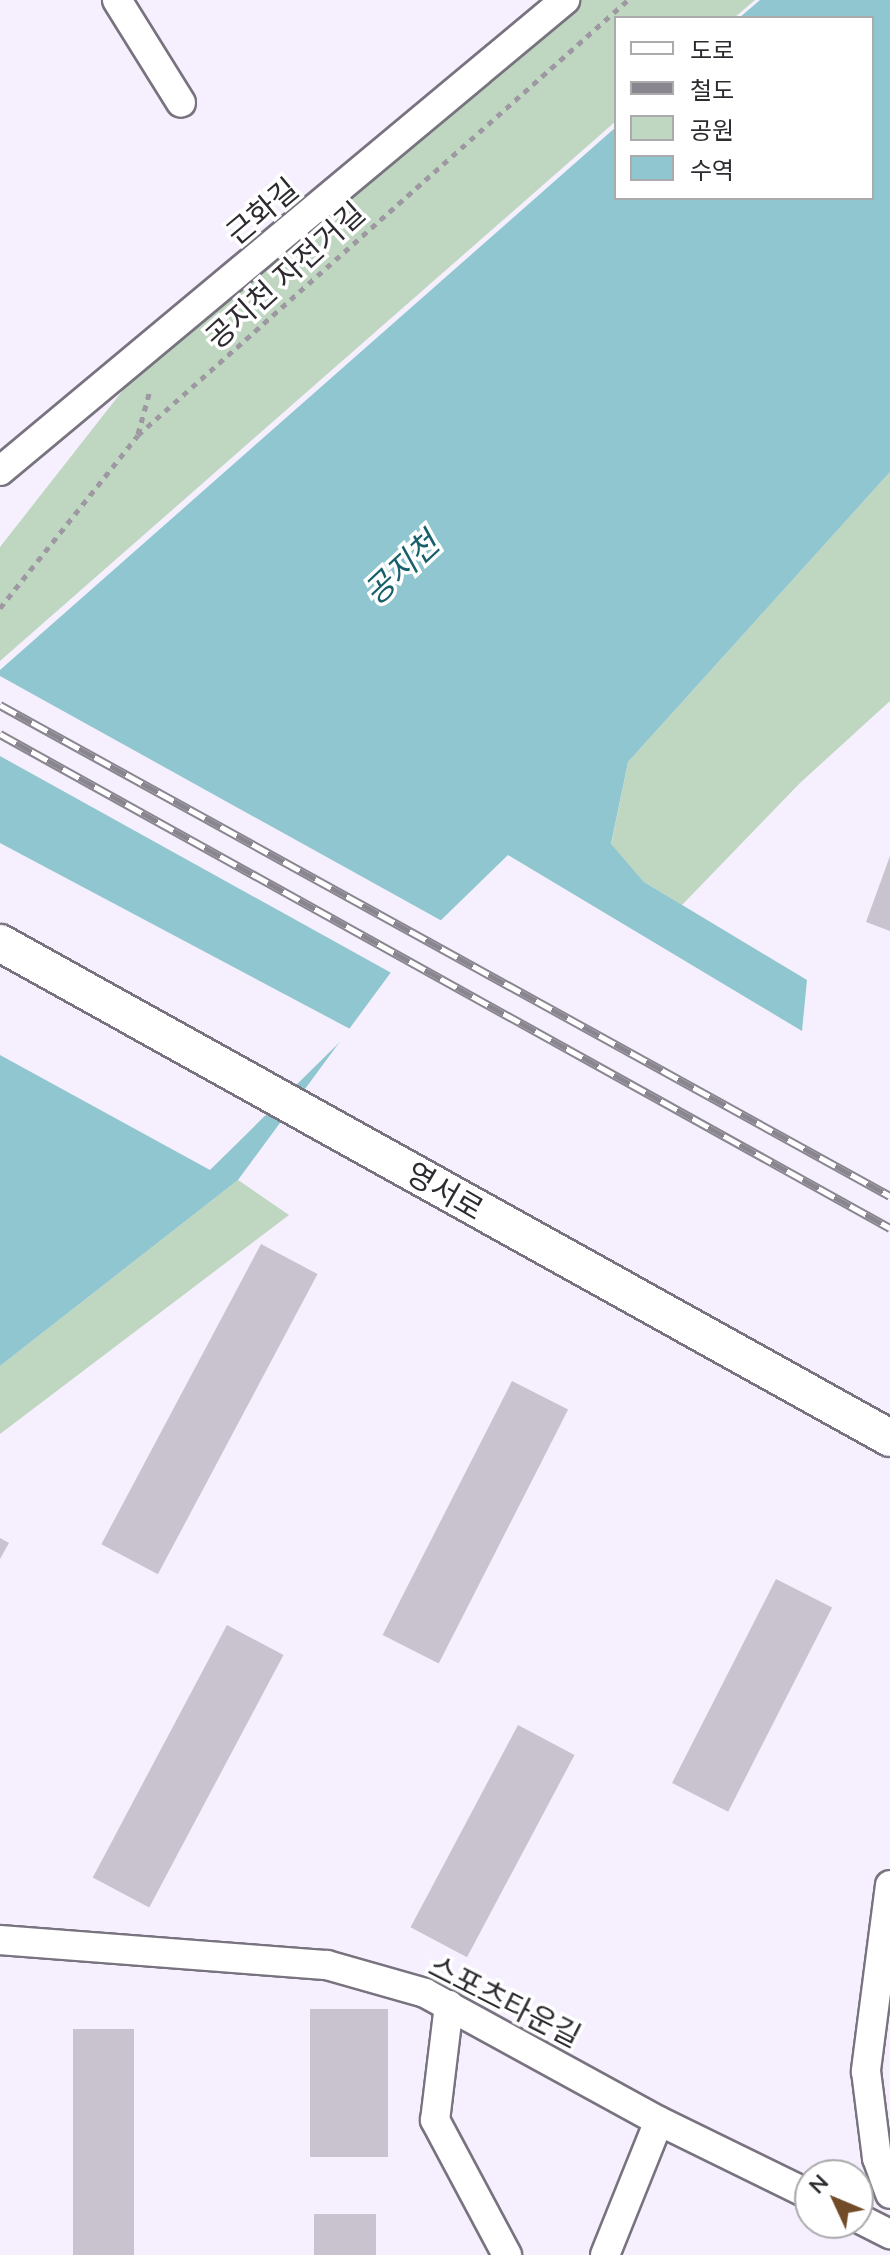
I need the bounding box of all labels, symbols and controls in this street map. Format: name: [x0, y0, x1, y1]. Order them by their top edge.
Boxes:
legend: [614, 16, 874, 200]
text: 도로: [690, 35, 734, 65]
text: 철도: [690, 75, 734, 105]
text: 공원: [690, 115, 734, 145]
text: 수역: [690, 155, 734, 185]
street label: 근화길: [219, 171, 305, 251]
street label: 공지천 자전거길: [198, 194, 372, 356]
water label: 공지천: [356, 524, 446, 612]
street label: 영서로: [400, 1155, 490, 1227]
street label: 스포츠타운길: [423, 1947, 587, 2055]
north arrow: [794, 2159, 874, 2239]
text: N: [802, 2168, 834, 2199]

